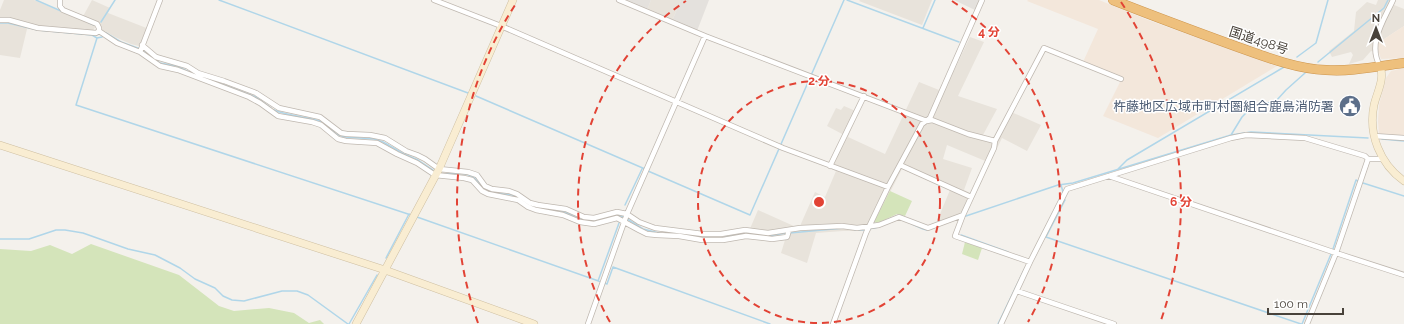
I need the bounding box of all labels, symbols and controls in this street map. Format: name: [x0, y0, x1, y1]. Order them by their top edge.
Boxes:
north arrow: [1356, 8, 1396, 48]
text: N: [1372, 12, 1380, 25]
street label: 国道498号: [1227, 24, 1290, 57]
text: 4 分: [978, 25, 1000, 39]
text: 2 分: [808, 74, 830, 88]
public building icon: 杵藤地区広域市町村圏組合鹿島消防署: [1337, 93, 1363, 119]
place label: 杵藤地区広域市町村圏組合鹿島消防署: [1113, 99, 1334, 114]
centre of rings: [812, 195, 826, 209]
text: 6 分: [1170, 195, 1192, 209]
scale bar: [1268, 290, 1343, 316]
text: 100 m: [1274, 297, 1308, 311]

